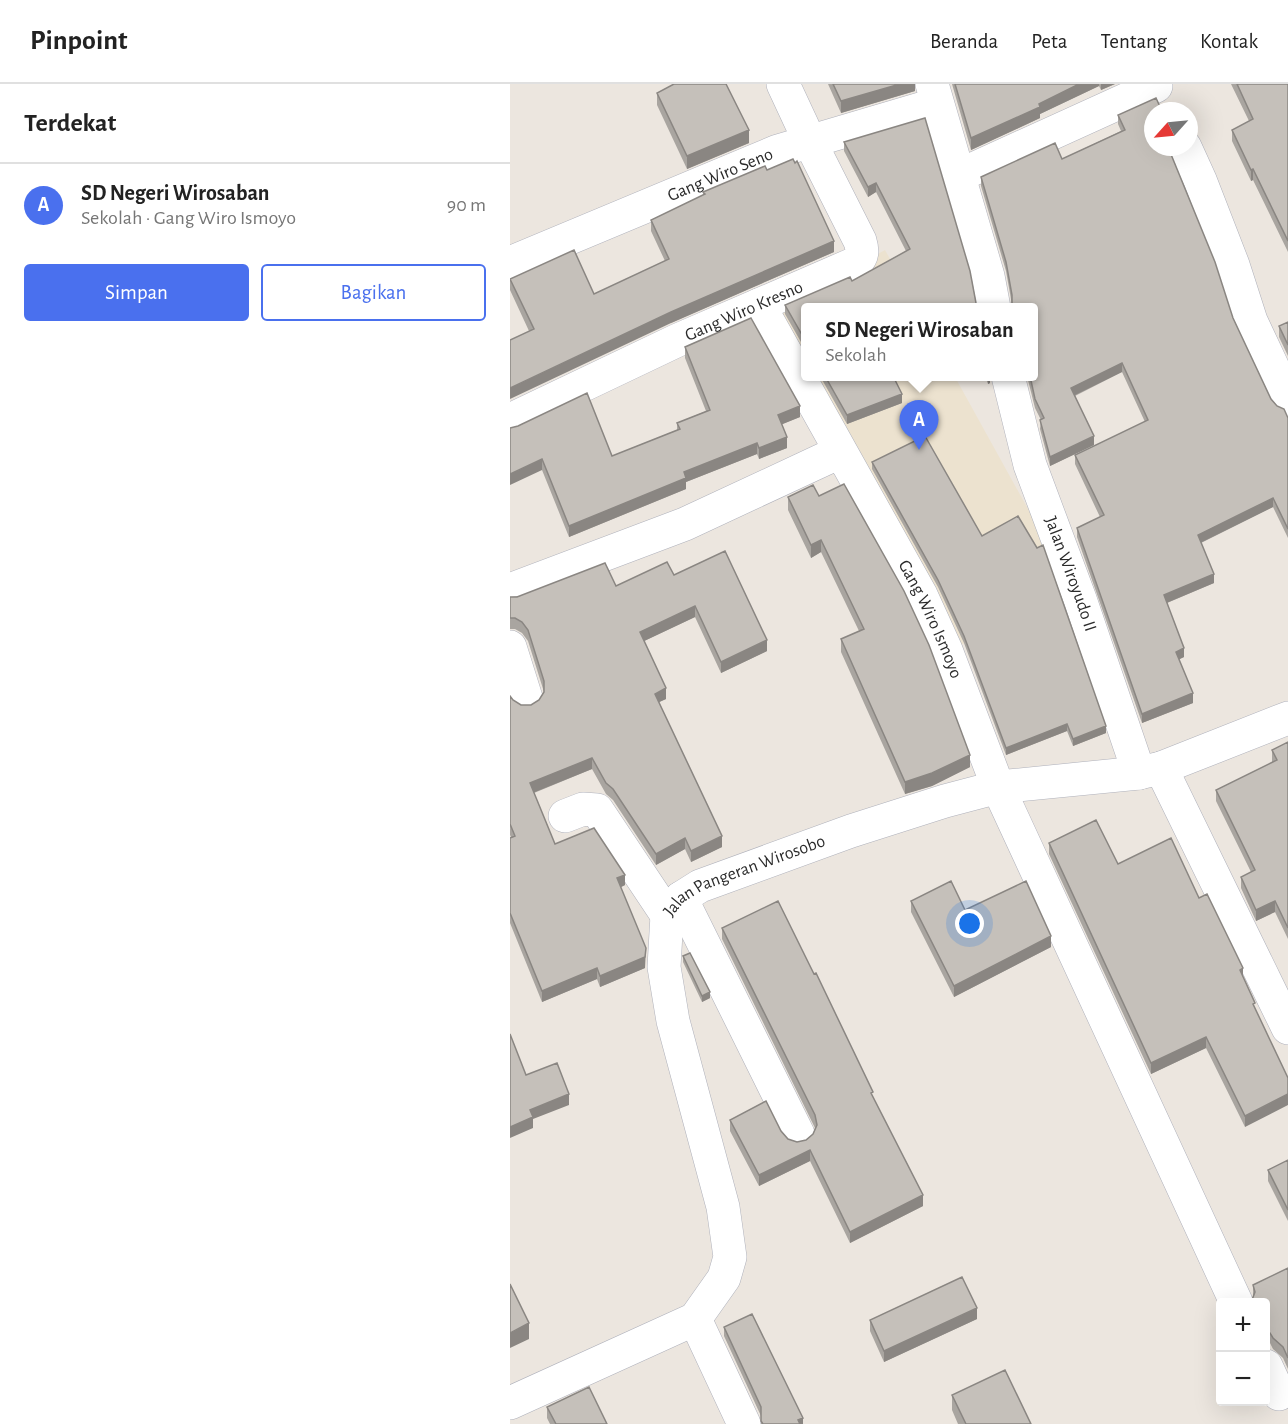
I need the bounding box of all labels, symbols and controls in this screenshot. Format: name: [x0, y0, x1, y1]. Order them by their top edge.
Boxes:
text: Pinpoint: [30, 27, 128, 55]
text: Beranda: [930, 31, 998, 52]
text: Peta: [1031, 31, 1067, 52]
text: Tentang: [1100, 31, 1167, 52]
text: Kontak: [1200, 31, 1258, 52]
north arrow: [1144, 102, 1198, 156]
text: Terdekat: [24, 110, 116, 136]
street label: Gang Wiro Seno: [665, 145, 776, 205]
text: SD Negeri Wirosaban: [81, 182, 269, 204]
text: A: [38, 195, 50, 215]
text: 90 m: [447, 195, 486, 215]
text: Sekolah · Gang Wiro Ismoyo: [81, 208, 296, 228]
button: Simpan: [24, 264, 249, 321]
button: Bagikan: [261, 264, 486, 321]
street label: Gang Wiro Kresno: [682, 278, 806, 345]
popup: [801, 303, 1038, 381]
text: SD Negeri Wirosaban: [825, 319, 1014, 341]
text: Sekolah: [825, 345, 887, 365]
pin: A: [900, 400, 938, 450]
street label: Jalan Wiroyudo II: [1041, 514, 1099, 634]
street label: Gang Wiro Ismoyo: [894, 557, 965, 681]
street label: Jalan Pangeran Wirosobo: [660, 832, 828, 920]
your location: [955, 909, 984, 938]
map controls: [1216, 1298, 1270, 1406]
button: +: [1216, 1298, 1270, 1352]
button: −: [1216, 1352, 1270, 1406]

